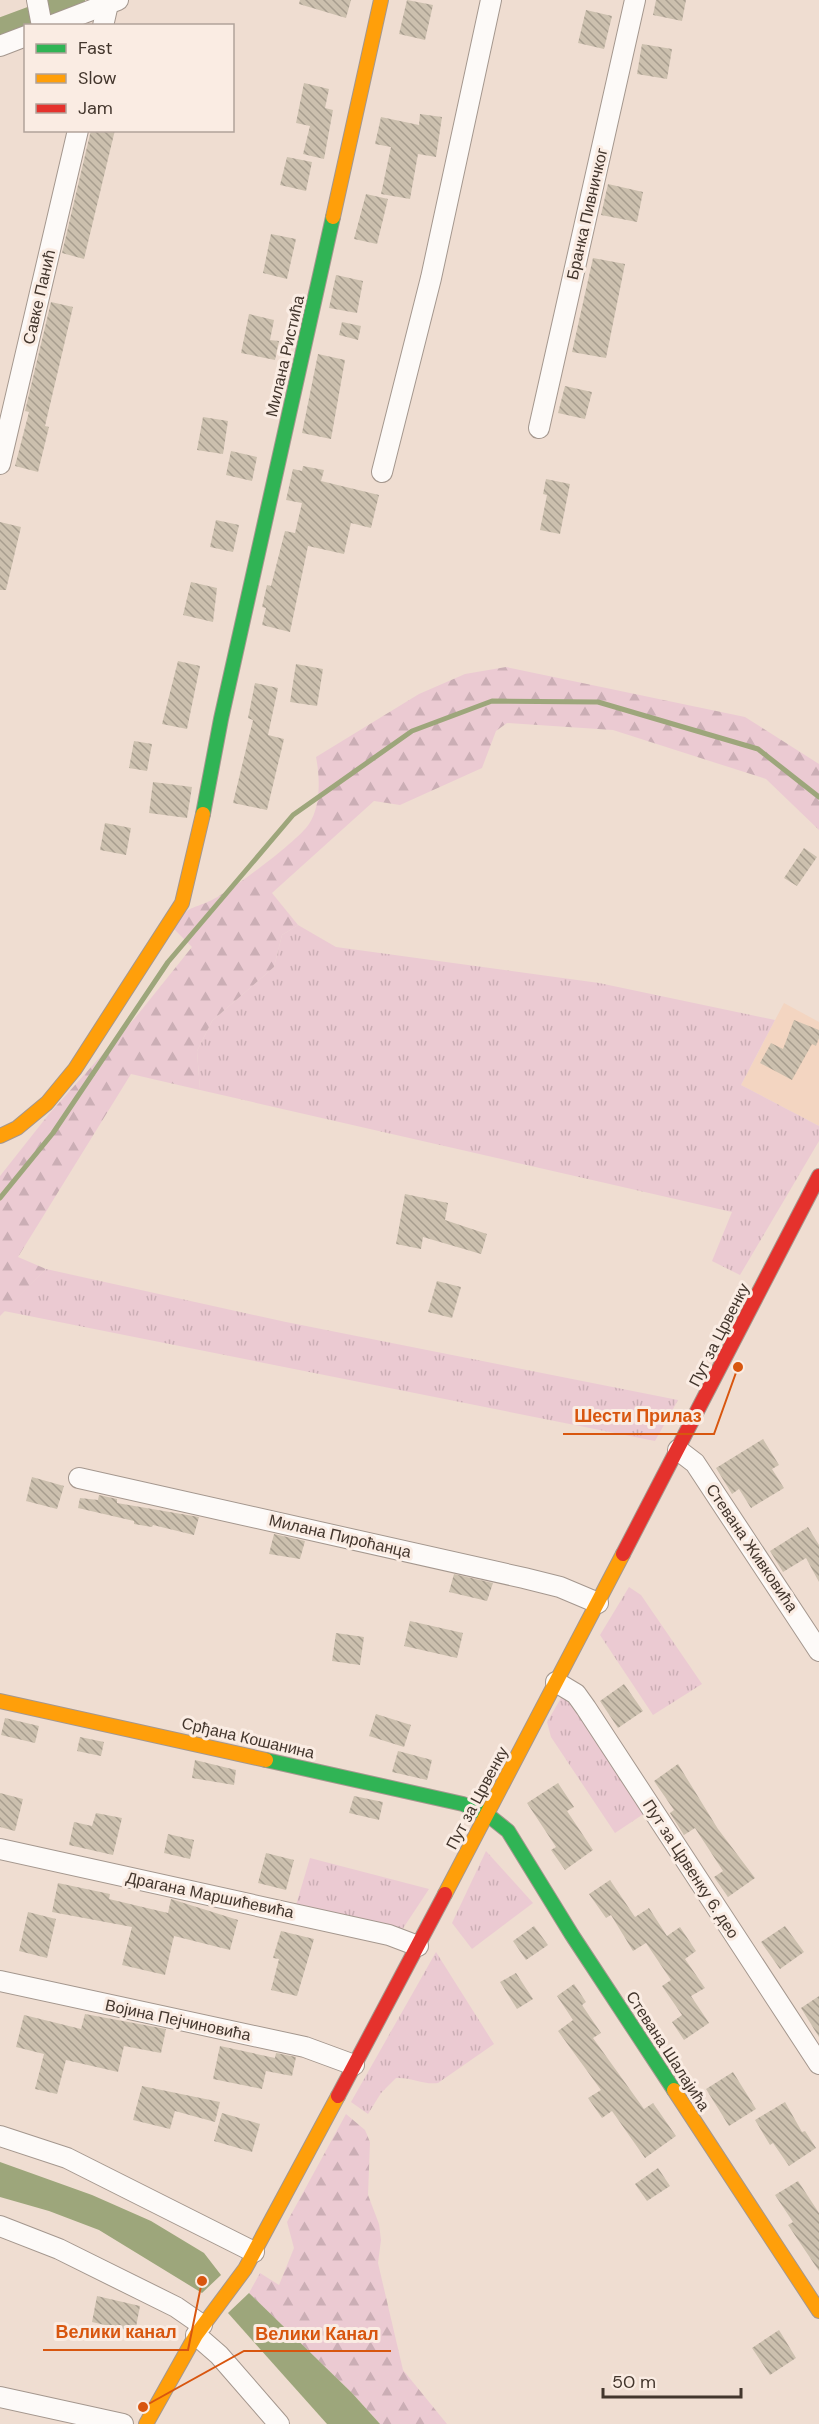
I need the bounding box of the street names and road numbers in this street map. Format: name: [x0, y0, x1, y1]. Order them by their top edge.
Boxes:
street label: Бранка Пивничког: [562, 146, 612, 282]
street label: Савке Панић: [18, 248, 60, 346]
street label: Милана Ристића: [261, 293, 309, 419]
street label: Пут за Црвенку: [684, 1280, 754, 1390]
street label: Стевана Живковића: [701, 1480, 803, 1616]
street label: Милана Пироћанца: [267, 1509, 413, 1563]
street label: Срђана Кошанина: [180, 1713, 317, 1764]
street label: Пут за Црвенку: [441, 1743, 513, 1853]
street label: Пут за Црвенку 6. део: [638, 1795, 744, 1943]
street label: Драгана Маршићевића: [124, 1867, 296, 1923]
street label: Стевана Шалајића: [621, 1987, 715, 2115]
street label: Војина Пејчиновића: [103, 1994, 253, 2046]

